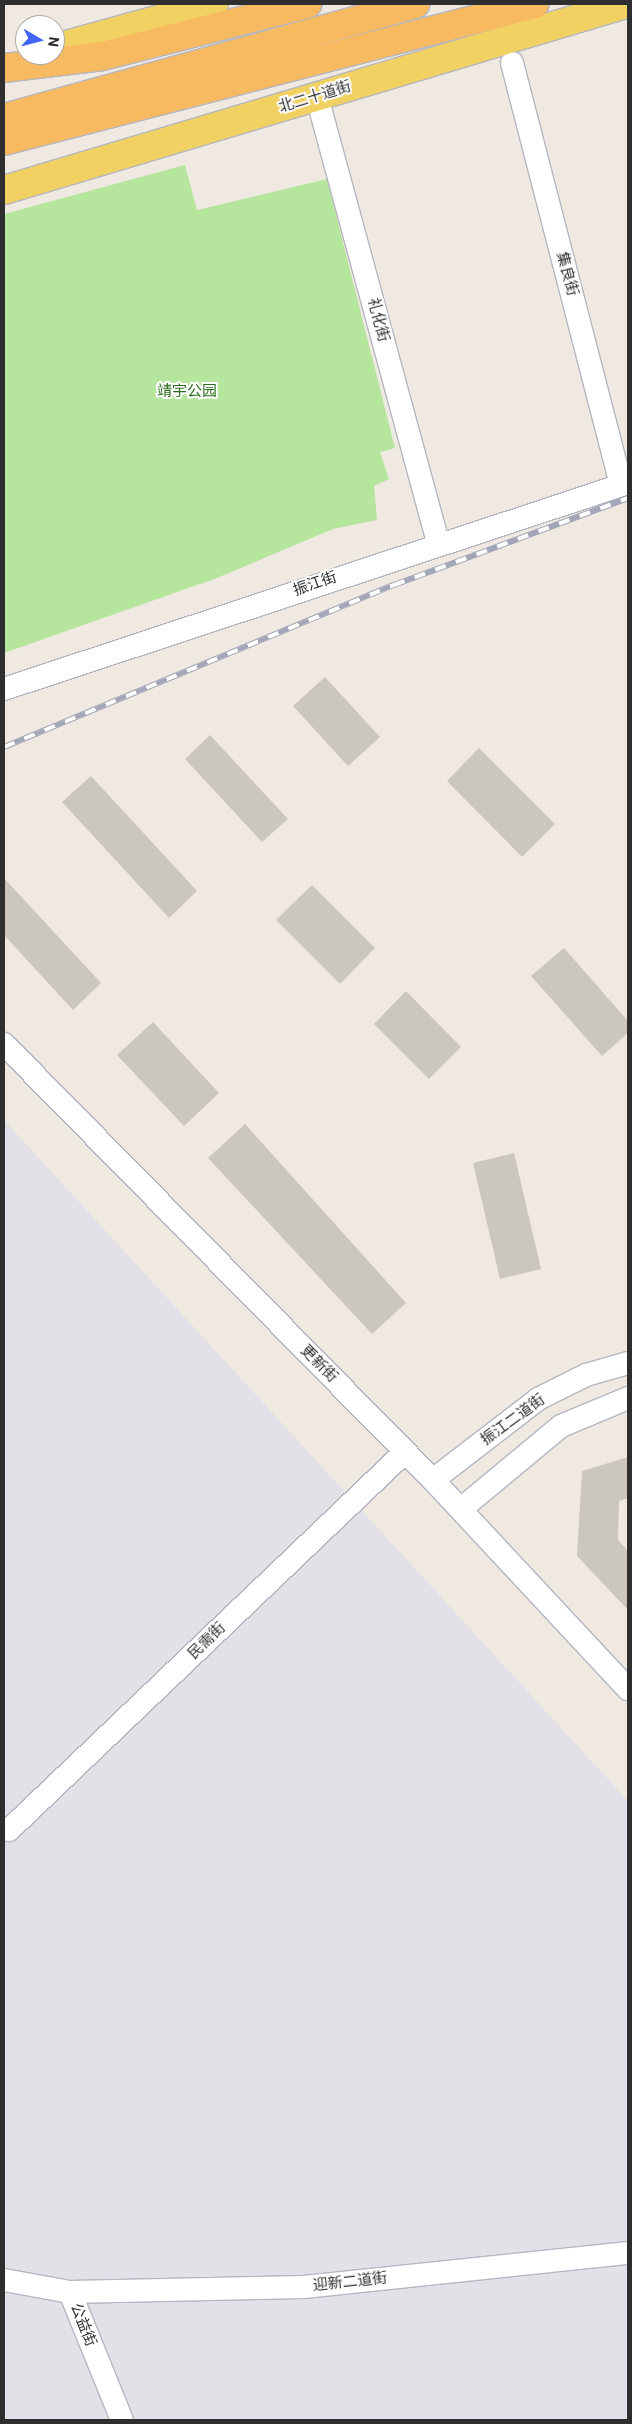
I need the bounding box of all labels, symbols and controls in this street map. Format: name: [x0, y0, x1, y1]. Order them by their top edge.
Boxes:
north arrow: [15, 15, 65, 65]
text: N: [45, 36, 62, 48]
street label: 北二十道街: [277, 77, 353, 117]
street label: 集良街: [552, 250, 582, 298]
street label: 礼化街: [363, 296, 393, 344]
park label: 靖宇公园: [157, 383, 217, 401]
street label: 振江街: [291, 568, 339, 600]
street label: 更新街: [297, 1342, 341, 1386]
street label: 振江二道街: [477, 1391, 549, 1449]
street label: 民需街: [185, 1619, 229, 1663]
street label: 迎新二道街: [312, 2269, 388, 2295]
street label: 公益街: [66, 2301, 100, 2349]

